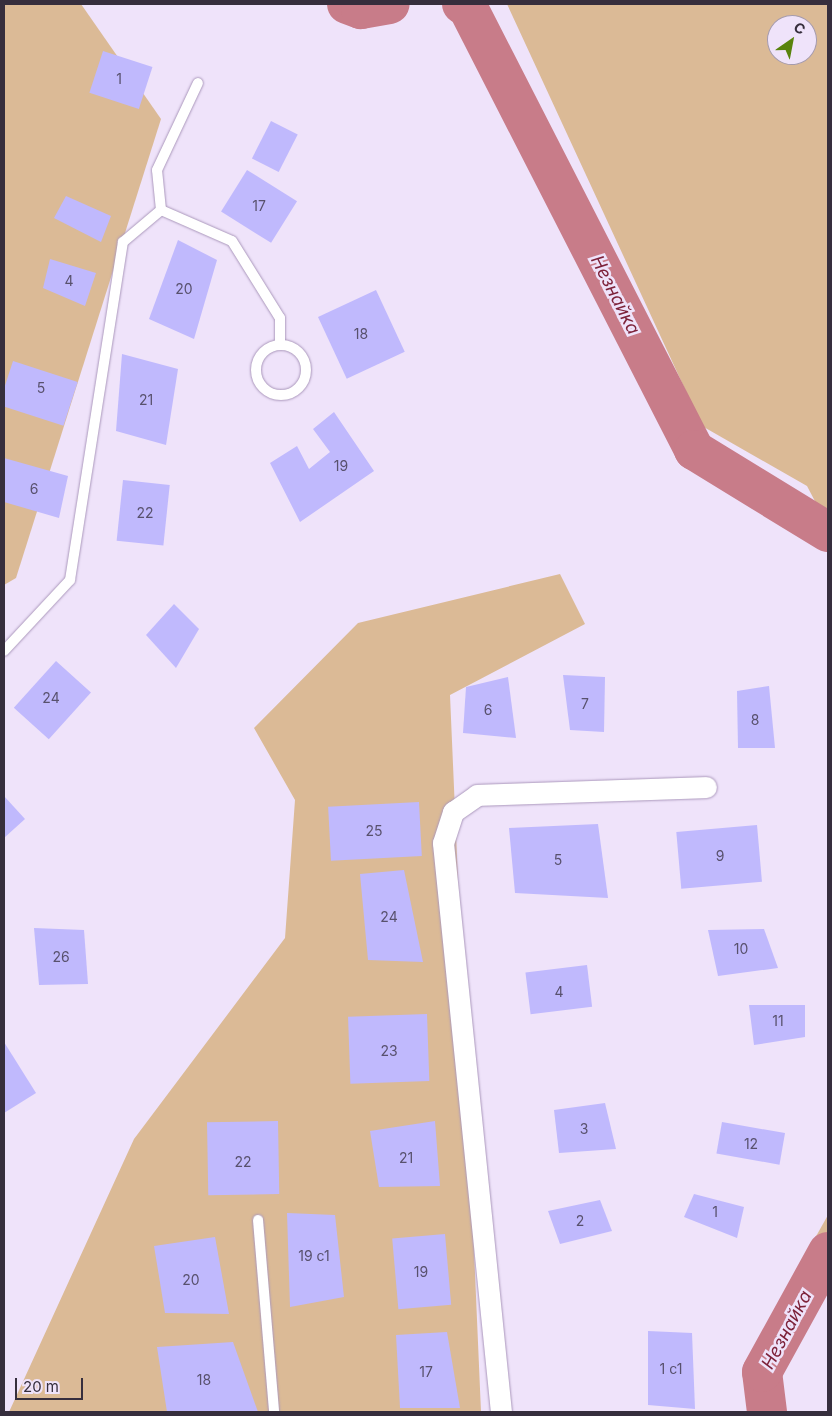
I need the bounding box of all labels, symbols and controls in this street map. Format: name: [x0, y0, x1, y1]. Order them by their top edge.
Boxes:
north arrow: [767, 15, 817, 65]
text: С: [791, 18, 809, 38]
house number: 1: [116, 71, 122, 87]
house number: 17: [252, 198, 266, 214]
water label: Незнайка: [586, 252, 644, 338]
house number: 4: [64, 273, 74, 289]
house number: 20: [175, 281, 193, 297]
house number: 18: [354, 326, 368, 342]
house number: 5: [37, 380, 45, 396]
house number: 21: [139, 392, 153, 408]
house number: 19: [334, 458, 348, 474]
house number: 6: [30, 481, 38, 497]
house number: 22: [136, 505, 154, 521]
house number: 24: [42, 690, 60, 706]
house number: 7: [581, 696, 589, 712]
house number: 6: [484, 702, 492, 718]
house number: 8: [751, 712, 759, 728]
house number: 25: [365, 823, 383, 839]
house number: 9: [716, 848, 724, 864]
house number: 5: [554, 852, 562, 868]
house number: 24: [380, 909, 398, 925]
house number: 10: [734, 941, 748, 957]
house number: 26: [52, 949, 70, 965]
house number: 4: [554, 984, 564, 1000]
house number: 11: [772, 1013, 784, 1029]
house number: 23: [380, 1043, 398, 1059]
house number: 3: [580, 1121, 588, 1137]
house number: 12: [744, 1136, 758, 1152]
house number: 21: [399, 1150, 413, 1166]
house number: 22: [234, 1154, 252, 1170]
house number: 1: [712, 1204, 718, 1220]
house number: 2: [576, 1213, 584, 1229]
house number: 19 с1: [298, 1248, 330, 1264]
house number: 19: [414, 1264, 428, 1280]
house number: 20: [182, 1272, 200, 1288]
water label: Незнайка: [757, 1287, 817, 1373]
house number: 1 с1: [660, 1361, 682, 1377]
house number: 17: [419, 1364, 433, 1380]
scale bar: [18, 1368, 85, 1400]
house number: 18: [197, 1372, 211, 1388]
text: 20 m: [23, 1377, 59, 1396]

